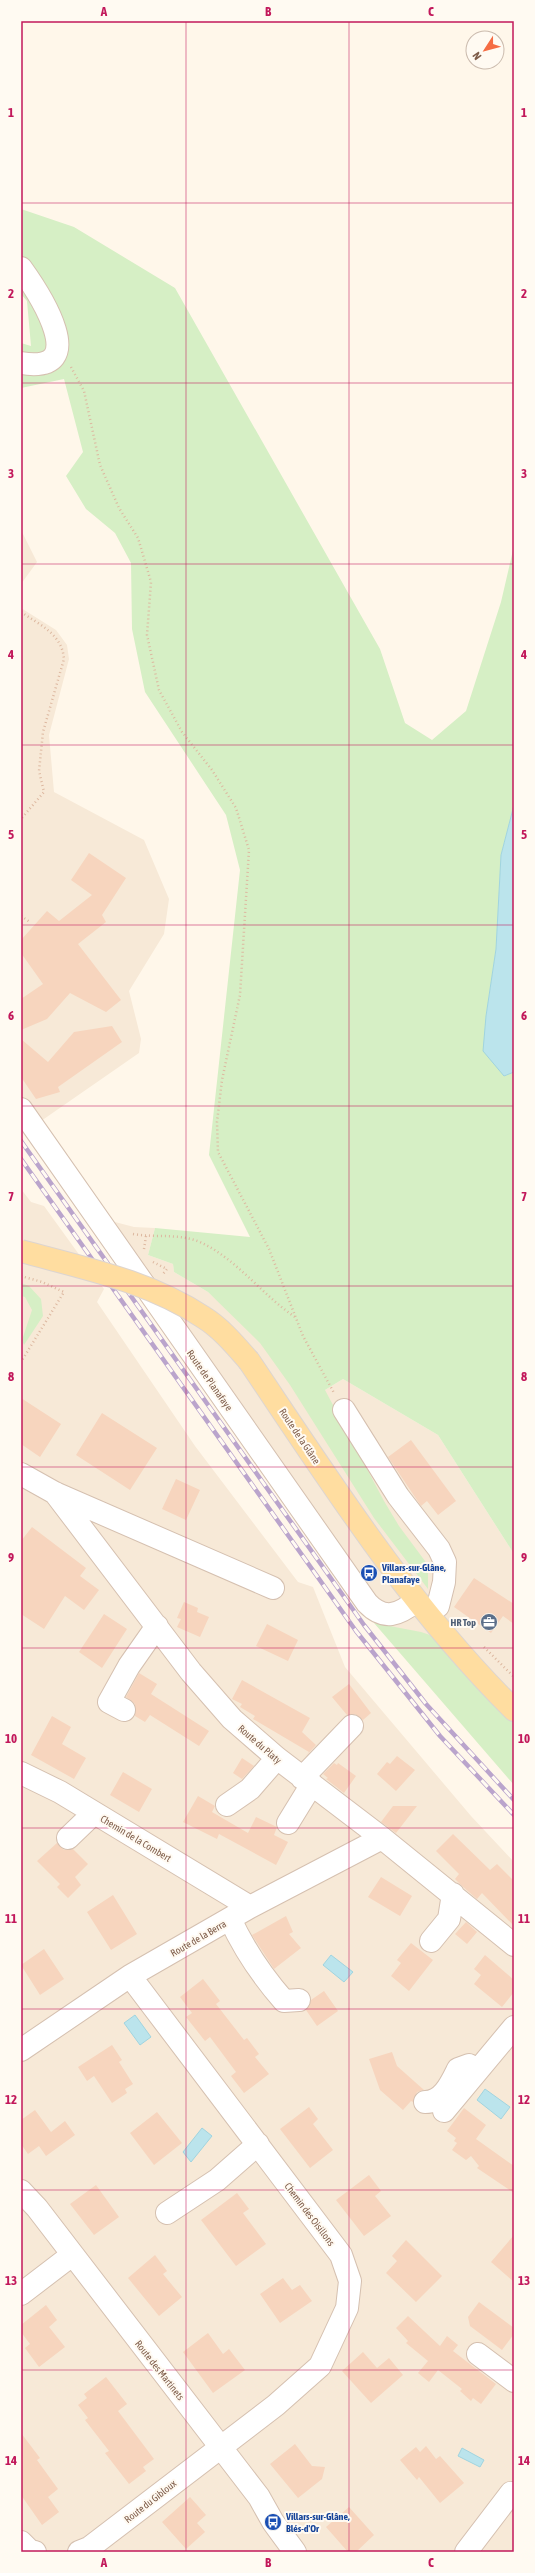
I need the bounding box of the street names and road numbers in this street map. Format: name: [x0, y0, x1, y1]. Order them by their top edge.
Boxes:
street label: Route de Planafaye: [185, 1348, 235, 1413]
street label: Route de la Glâne: [277, 1406, 322, 1466]
street label: Route du Platy: [236, 1723, 283, 1766]
street label: Chemin de la Combert: [98, 1813, 173, 1864]
street label: Route de la Berra: [169, 1918, 228, 1959]
street label: Chemin des Oisillons: [282, 2181, 337, 2248]
street label: Route des Martinets: [133, 2338, 187, 2403]
street label: Route du Gibloux: [122, 2478, 178, 2525]

